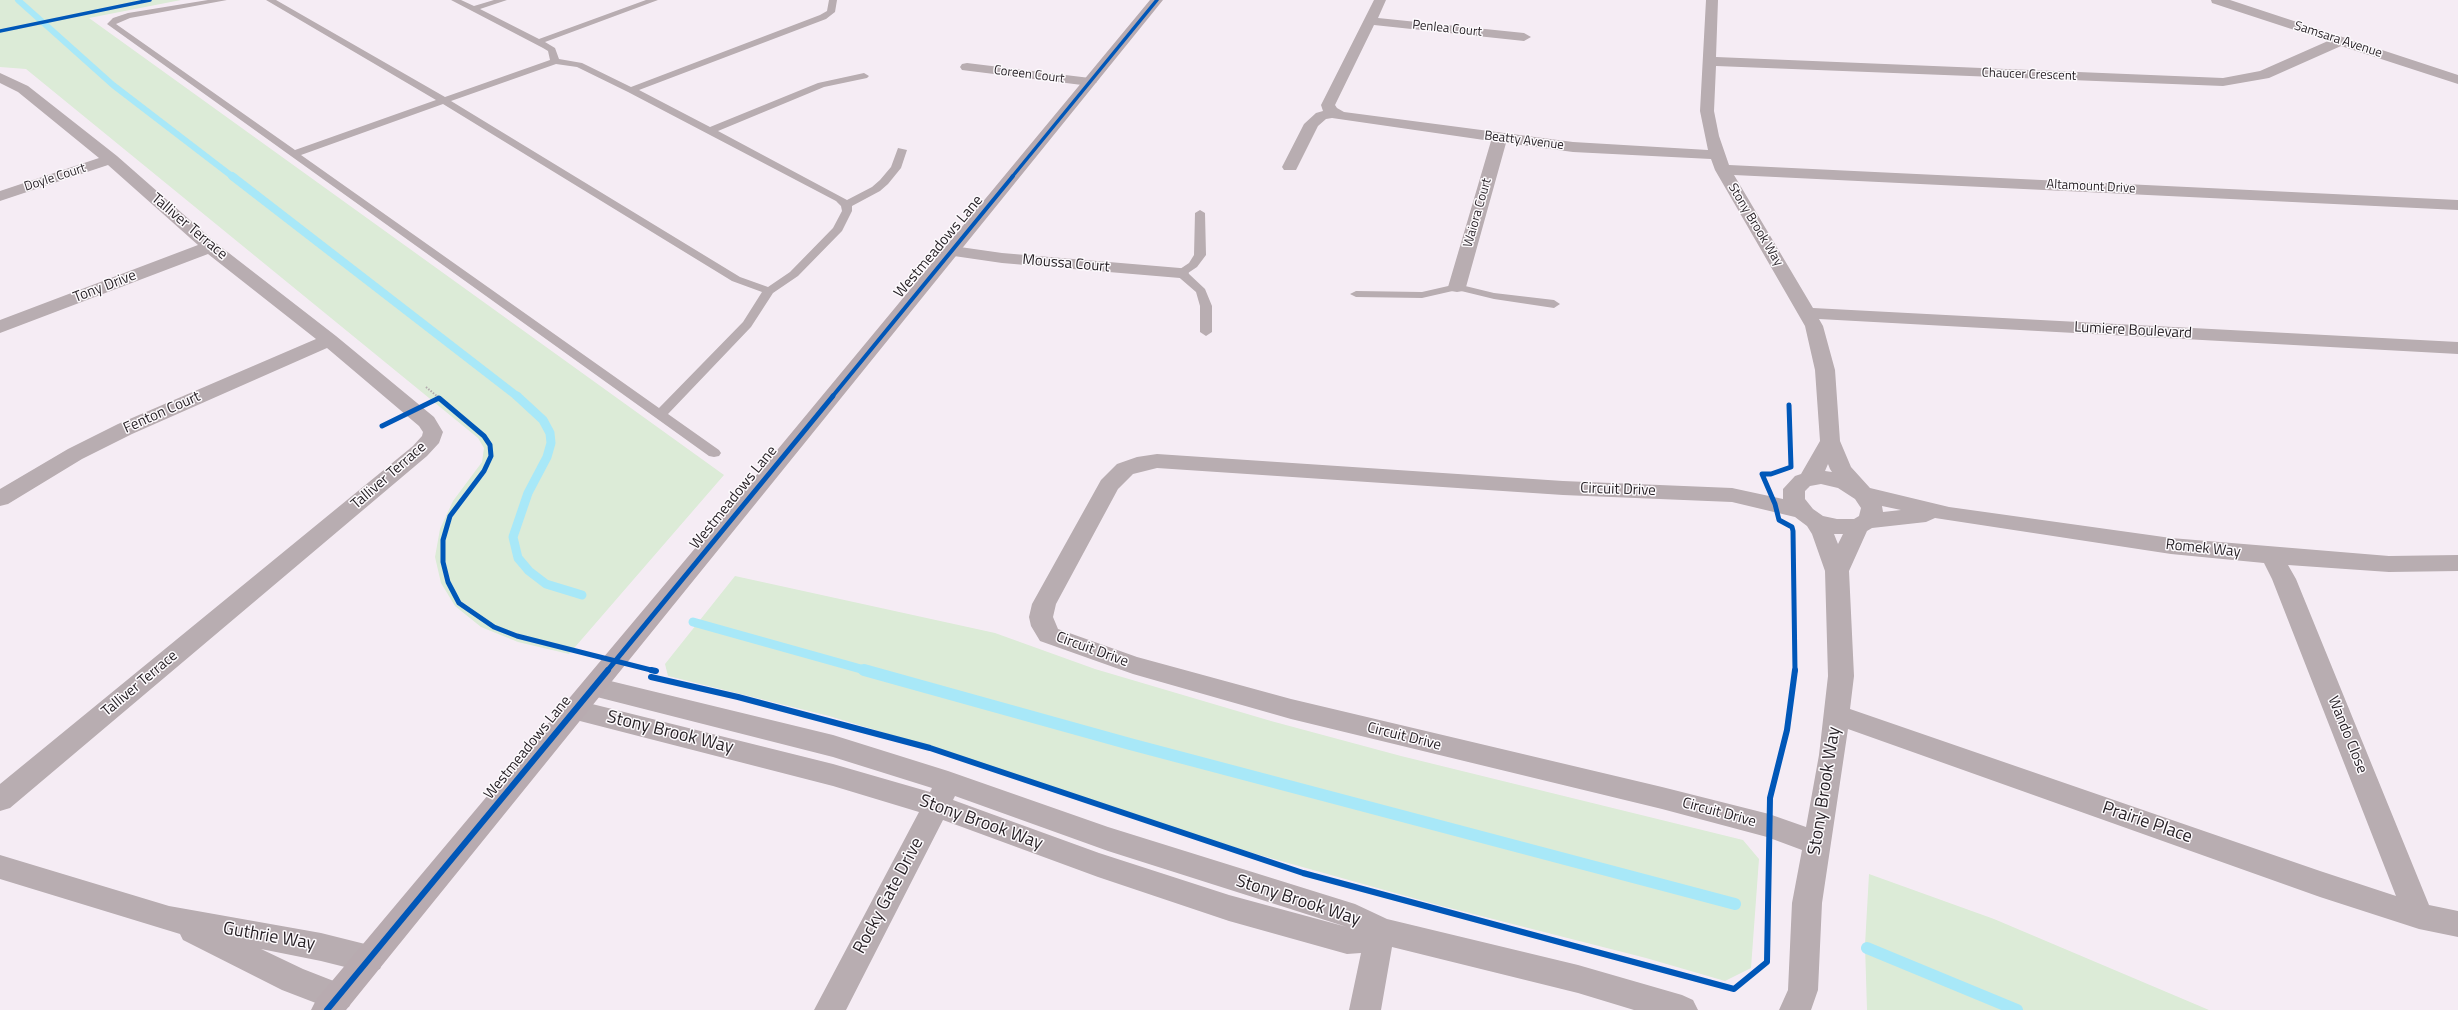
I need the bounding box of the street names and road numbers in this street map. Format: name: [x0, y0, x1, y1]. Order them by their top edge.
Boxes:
street label: Penlea Court: [1411, 18, 1483, 40]
street label: Samsara Avenue: [2292, 18, 2384, 62]
street label: Coreen Court: [993, 63, 1065, 87]
street label: Chaucer Crescent: [1981, 66, 2077, 84]
street label: Beatty Avenue: [1483, 128, 1565, 154]
street label: Doyle Court: [22, 161, 88, 195]
street label: Waiora Court: [1461, 177, 1495, 249]
street label: Altamount Drive: [2046, 177, 2136, 197]
street label: Stony Brook Way: [1724, 181, 1786, 269]
street label: Talliver Terrace: [147, 190, 231, 264]
street label: Westmeadows Lane: [891, 192, 987, 302]
street label: Moussa Court: [1022, 251, 1110, 277]
street label: Tony Drive: [71, 267, 139, 307]
street label: Lumiere Boulevard: [2074, 319, 2192, 343]
street label: Fenton Court: [121, 388, 203, 438]
street label: Talliver Terrace: [348, 439, 430, 513]
street label: Westmeadows Lane: [687, 443, 781, 553]
street label: Circuit Drive: [1580, 480, 1656, 500]
street label: Romek Way: [2165, 536, 2241, 562]
street label: Circuit Drive: [1053, 629, 1131, 671]
street label: Talliver Terrace: [98, 647, 182, 721]
street label: Westmeadows Lane: [481, 693, 575, 803]
street label: Wando Close: [2323, 694, 2371, 776]
street label: Stony Brook Way: [604, 707, 736, 759]
street label: Circuit Drive: [1365, 719, 1443, 755]
street label: Stony Brook Way: [1804, 725, 1846, 857]
street label: Stony Brook Way: [916, 791, 1046, 855]
street label: Circuit Drive: [1680, 795, 1758, 831]
street label: Prairie Place: [2099, 798, 2195, 848]
street label: Rocky Gate Drive: [849, 834, 929, 958]
street label: Stony Brook Way: [1233, 871, 1363, 931]
street label: Guthrie Way: [221, 918, 317, 956]

